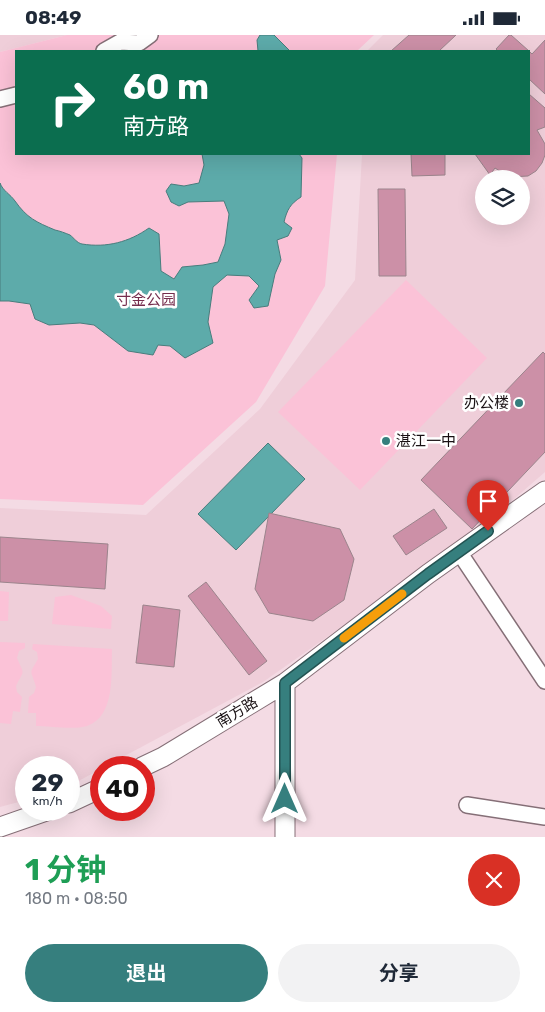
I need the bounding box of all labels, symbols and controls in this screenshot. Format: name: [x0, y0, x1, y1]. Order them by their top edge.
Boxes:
text: 08:49: [25, 6, 81, 29]
text: 60 m: [123, 66, 209, 108]
icon: right: [40, 70, 105, 135]
text: 南方路: [123, 113, 189, 140]
map controls: [475, 170, 530, 225]
button: layers: [475, 170, 530, 225]
park label: 寸金公园: [116, 291, 176, 309]
place label: 办公楼: [464, 394, 509, 412]
marker: 办公楼: [513, 397, 525, 409]
place label: 湛江一中: [396, 432, 456, 450]
marker: 湛江一中: [380, 435, 392, 447]
pin: [467, 480, 509, 531]
icon: arrive: [474, 487, 502, 515]
street label: 南方路: [213, 693, 261, 731]
speed limit sign: 40: [90, 756, 155, 821]
text: 29: [31, 768, 64, 797]
position arrow: [258, 772, 310, 824]
text: km/h: [33, 794, 62, 808]
text: 1 分钟: [25, 852, 106, 888]
button: close: [468, 854, 520, 906]
text: 180 m · 08:50: [25, 889, 128, 908]
button: 退出: [25, 944, 268, 1002]
button: 分享: [278, 944, 520, 1002]

